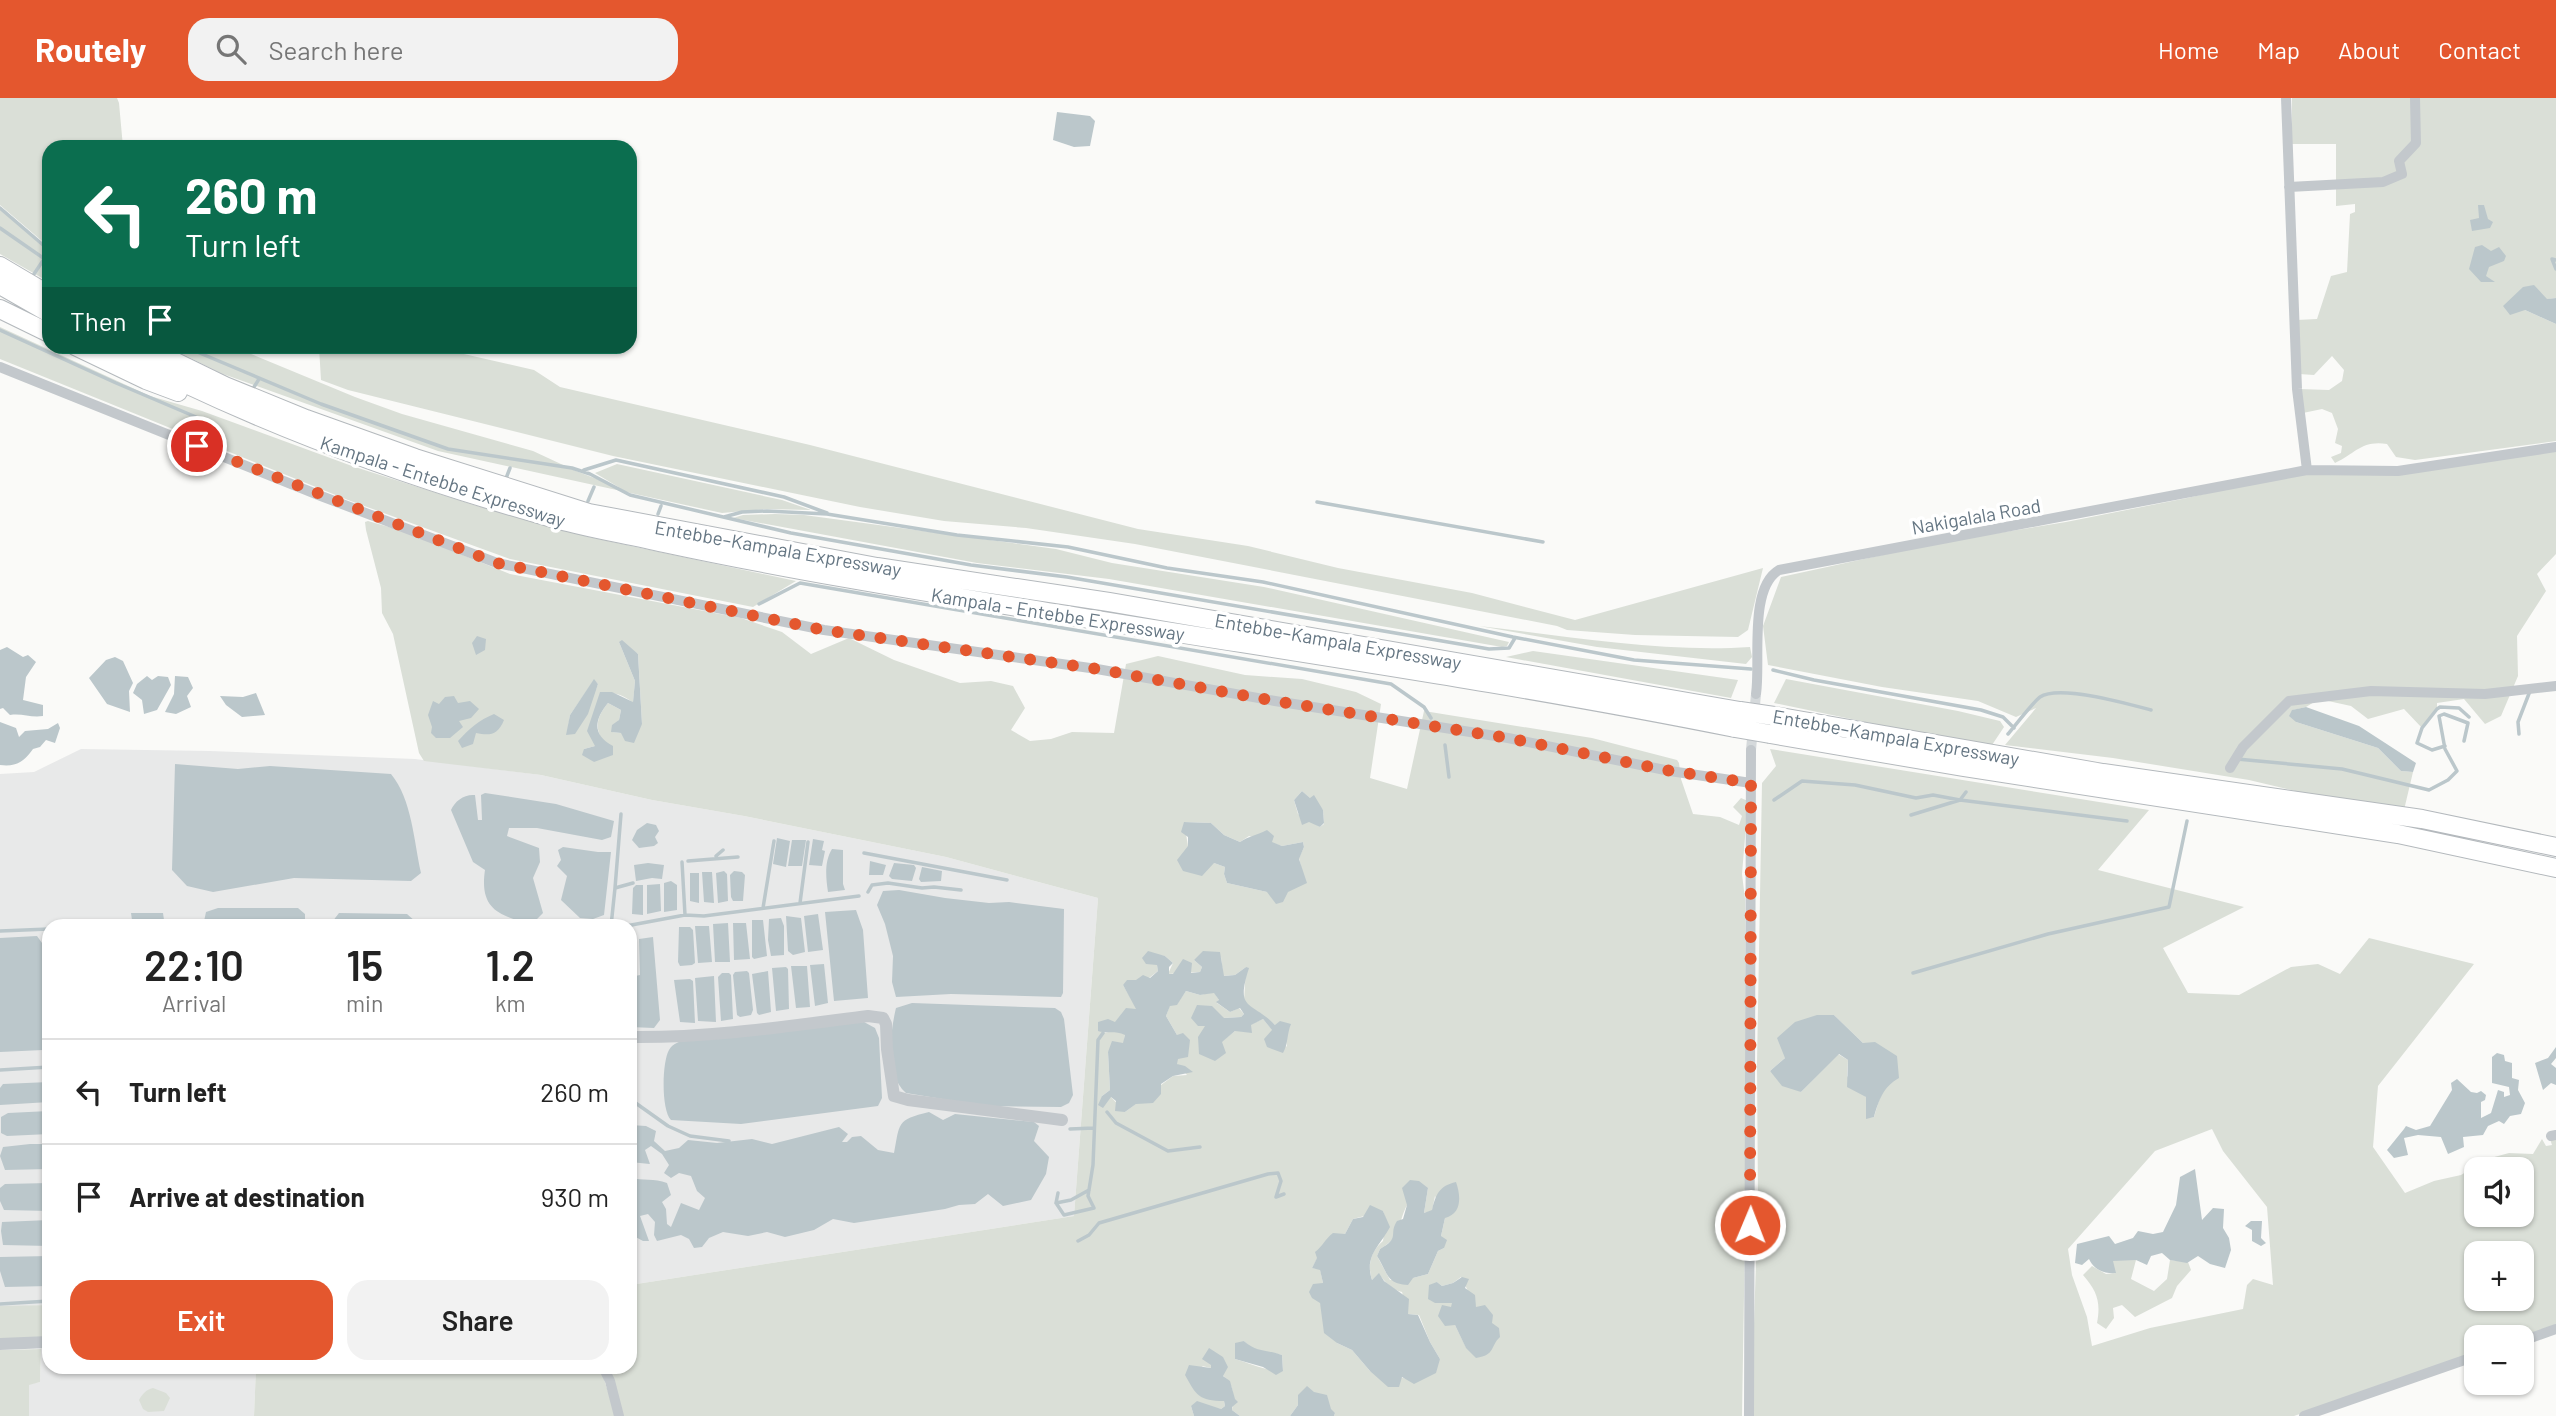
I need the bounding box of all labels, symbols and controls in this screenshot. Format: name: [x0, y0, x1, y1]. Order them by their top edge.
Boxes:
search box: [188, 18, 678, 81]
text: Routely: [35, 29, 146, 69]
icon: search: [212, 30, 250, 68]
text: Search here: [268, 34, 404, 65]
text: Home: [2158, 35, 2219, 64]
text: Map: [2257, 35, 2300, 64]
text: About: [2338, 35, 2400, 64]
text: Contact: [2438, 35, 2521, 64]
text: 260 m: [185, 165, 317, 224]
icon: left: [70, 168, 161, 259]
text: Turn left: [185, 225, 302, 263]
icon: arrive: [141, 301, 179, 339]
text: Then: [70, 305, 127, 336]
pin: [167, 416, 227, 476]
icon: arrive: [178, 427, 216, 465]
street label: Kampala - Entebbe Expressway: [317, 430, 569, 532]
street label: Nakigalala Road: [1910, 493, 2042, 539]
street label: Entebbe–Kampala Expressway: [653, 515, 903, 581]
street label: Kampala - Entebbe Expressway: [930, 583, 1187, 645]
street label: Entebbe–Kampala Expressway: [1213, 608, 1463, 674]
street label: Entebbe–Kampala Expressway: [1771, 704, 2021, 770]
text: 22:10: [144, 939, 244, 989]
text: 15: [346, 939, 383, 989]
text: 1.2: [485, 939, 535, 989]
text: Arrival: [162, 989, 226, 1017]
text: min: [346, 989, 383, 1017]
text: km: [495, 989, 525, 1017]
icon: left: [70, 1073, 108, 1111]
text: Turn left: [129, 1076, 227, 1107]
text: 260 m: [540, 1076, 609, 1107]
map controls: [2464, 1157, 2534, 1395]
button: sound: [2464, 1157, 2534, 1227]
icon: arrive: [70, 1178, 108, 1216]
text: Arrive at destination: [129, 1181, 365, 1212]
text: 930 m: [541, 1181, 609, 1212]
position arrow: [1713, 1188, 1787, 1262]
button: +: [2464, 1241, 2534, 1311]
button: Exit: [70, 1280, 333, 1360]
button: Share: [347, 1280, 609, 1360]
button: −: [2464, 1325, 2534, 1395]

